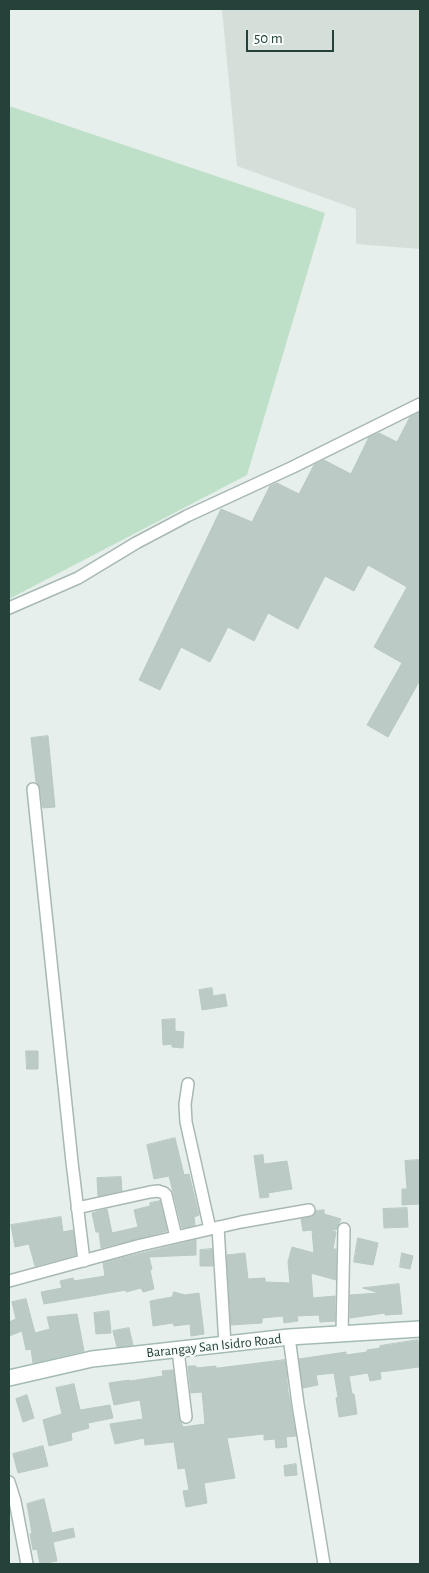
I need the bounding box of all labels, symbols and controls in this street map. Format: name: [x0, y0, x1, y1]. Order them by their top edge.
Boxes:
scale bar: [249, 20, 336, 52]
text: 50 m: [254, 31, 283, 46]
street label: Barangay San Isidro Road: [145, 1331, 283, 1361]

